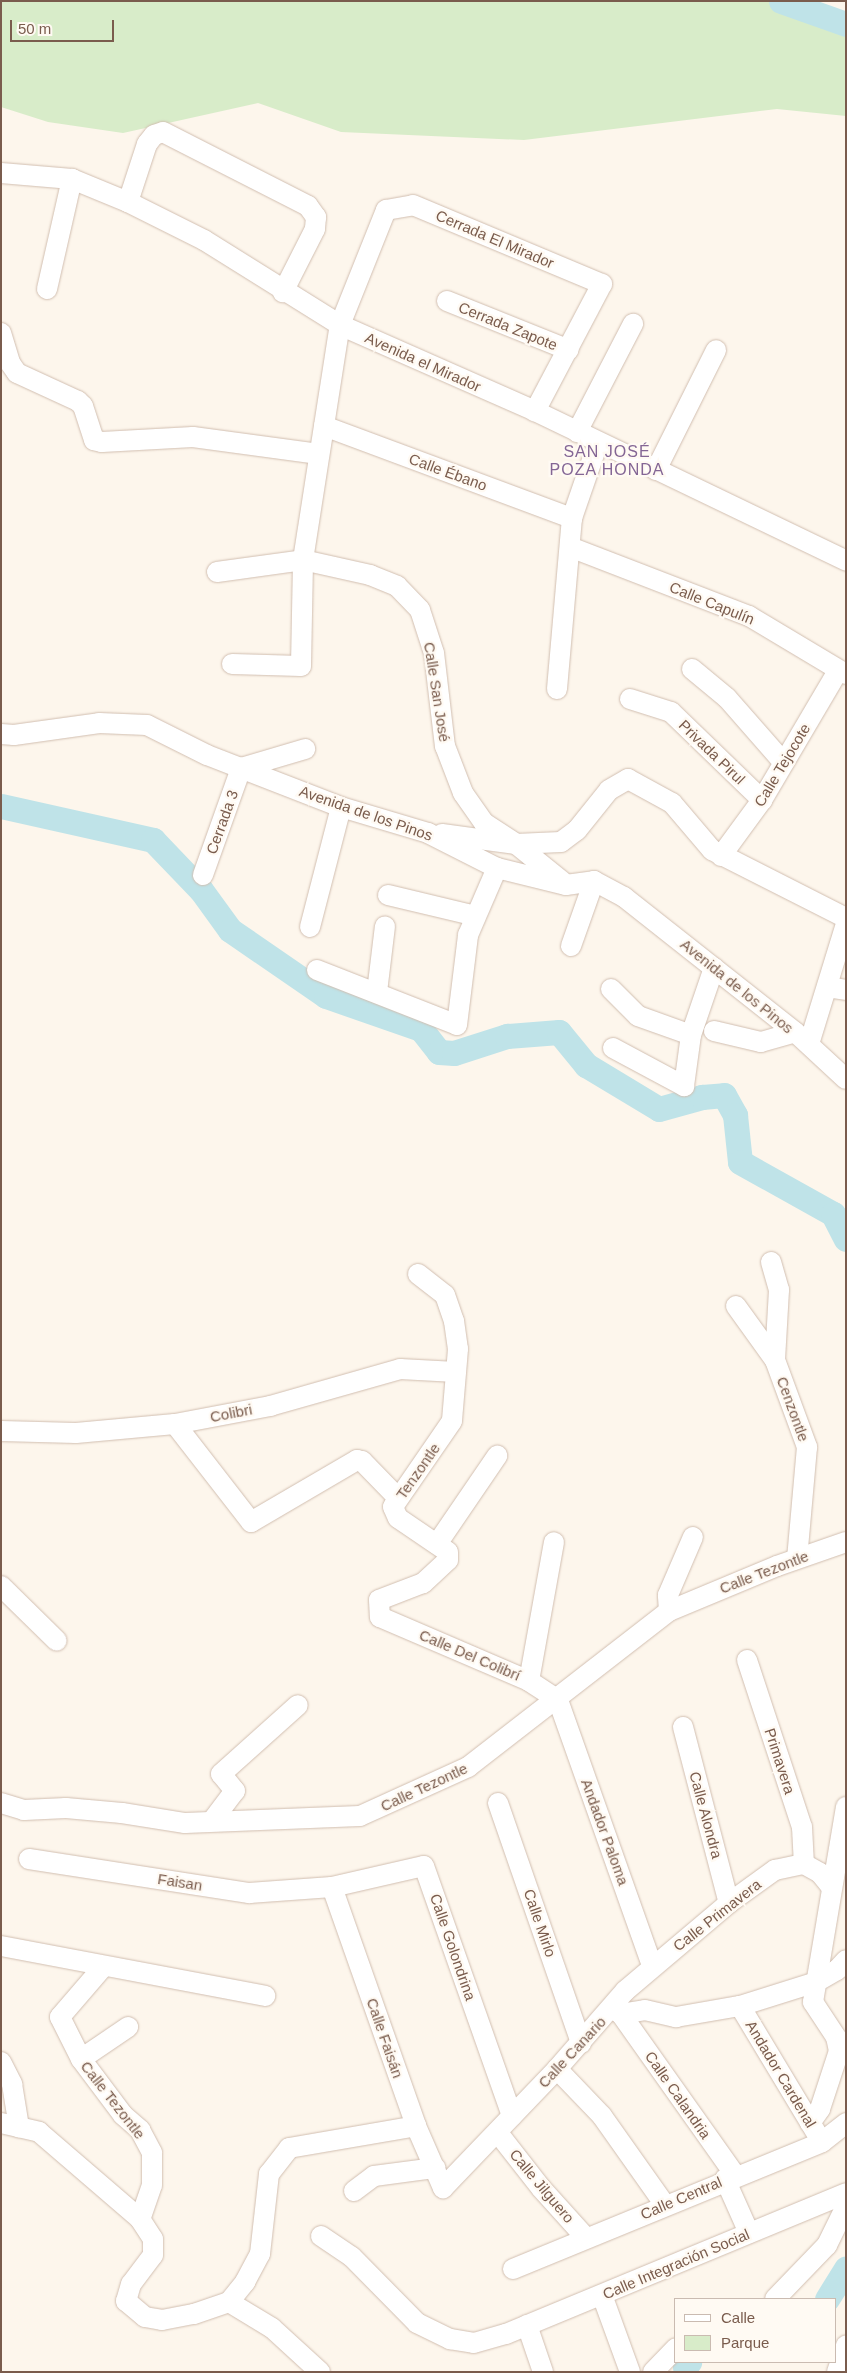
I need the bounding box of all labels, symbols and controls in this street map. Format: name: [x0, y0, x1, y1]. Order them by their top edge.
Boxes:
scale bar: [12, 10, 116, 42]
text: 50 m: [18, 20, 51, 37]
street label: Cerrada El Mirador: [433, 206, 557, 272]
street label: Cerrada Zapote: [456, 298, 560, 354]
street label: Avenida el Mirador: [362, 328, 484, 396]
district label: SAN JOSÉ POZA HONDA: [548, 442, 666, 480]
street label: Calle Ébano: [407, 450, 489, 494]
street label: Calle Capulín: [667, 578, 757, 628]
street label: Calle San José: [420, 641, 454, 743]
street label: Privada Pirul: [675, 716, 749, 788]
street label: Calle Tejocote: [750, 720, 814, 810]
street label: Avenida de los Pinos: [297, 782, 435, 844]
street label: Cerrada 3: [202, 788, 242, 856]
street label: Avenida de los Pinos: [677, 935, 797, 1037]
street label: Cenzontle: [773, 1374, 813, 1444]
street label: Colibri: [208, 1400, 254, 1426]
street label: Tenzontle: [392, 1440, 444, 1502]
street label: Calle Tezontle: [717, 1547, 811, 1597]
street label: Calle Del Colibrí: [417, 1626, 523, 1684]
street label: Primavera: [761, 1726, 799, 1796]
street label: Calle Tezontle: [378, 1759, 470, 1815]
street label: Calle Alondra: [686, 1769, 726, 1861]
street label: Andador Paloma: [577, 1776, 633, 1888]
street label: Faisan: [156, 1870, 204, 1894]
street label: Calle Primavera: [669, 1875, 765, 1955]
street label: Calle Mirlo: [520, 1887, 560, 1959]
street label: Calle Golondrina: [426, 1891, 480, 2003]
street label: Calle Faisán: [363, 1996, 407, 2080]
street label: Calle Canario: [534, 2013, 610, 2091]
street label: Andador Cardenal: [742, 2017, 820, 2131]
street label: Calle Calandria: [641, 2048, 715, 2142]
street label: Calle Tezontle: [77, 2057, 149, 2143]
street label: Calle Jilguero: [506, 2145, 578, 2227]
street label: Calle Central: [638, 2173, 724, 2223]
street label: Calle Integración Social: [600, 2225, 752, 2303]
legend: [674, 2298, 837, 2363]
text: Calle: [721, 2309, 755, 2326]
text: Parque: [721, 2334, 769, 2351]

